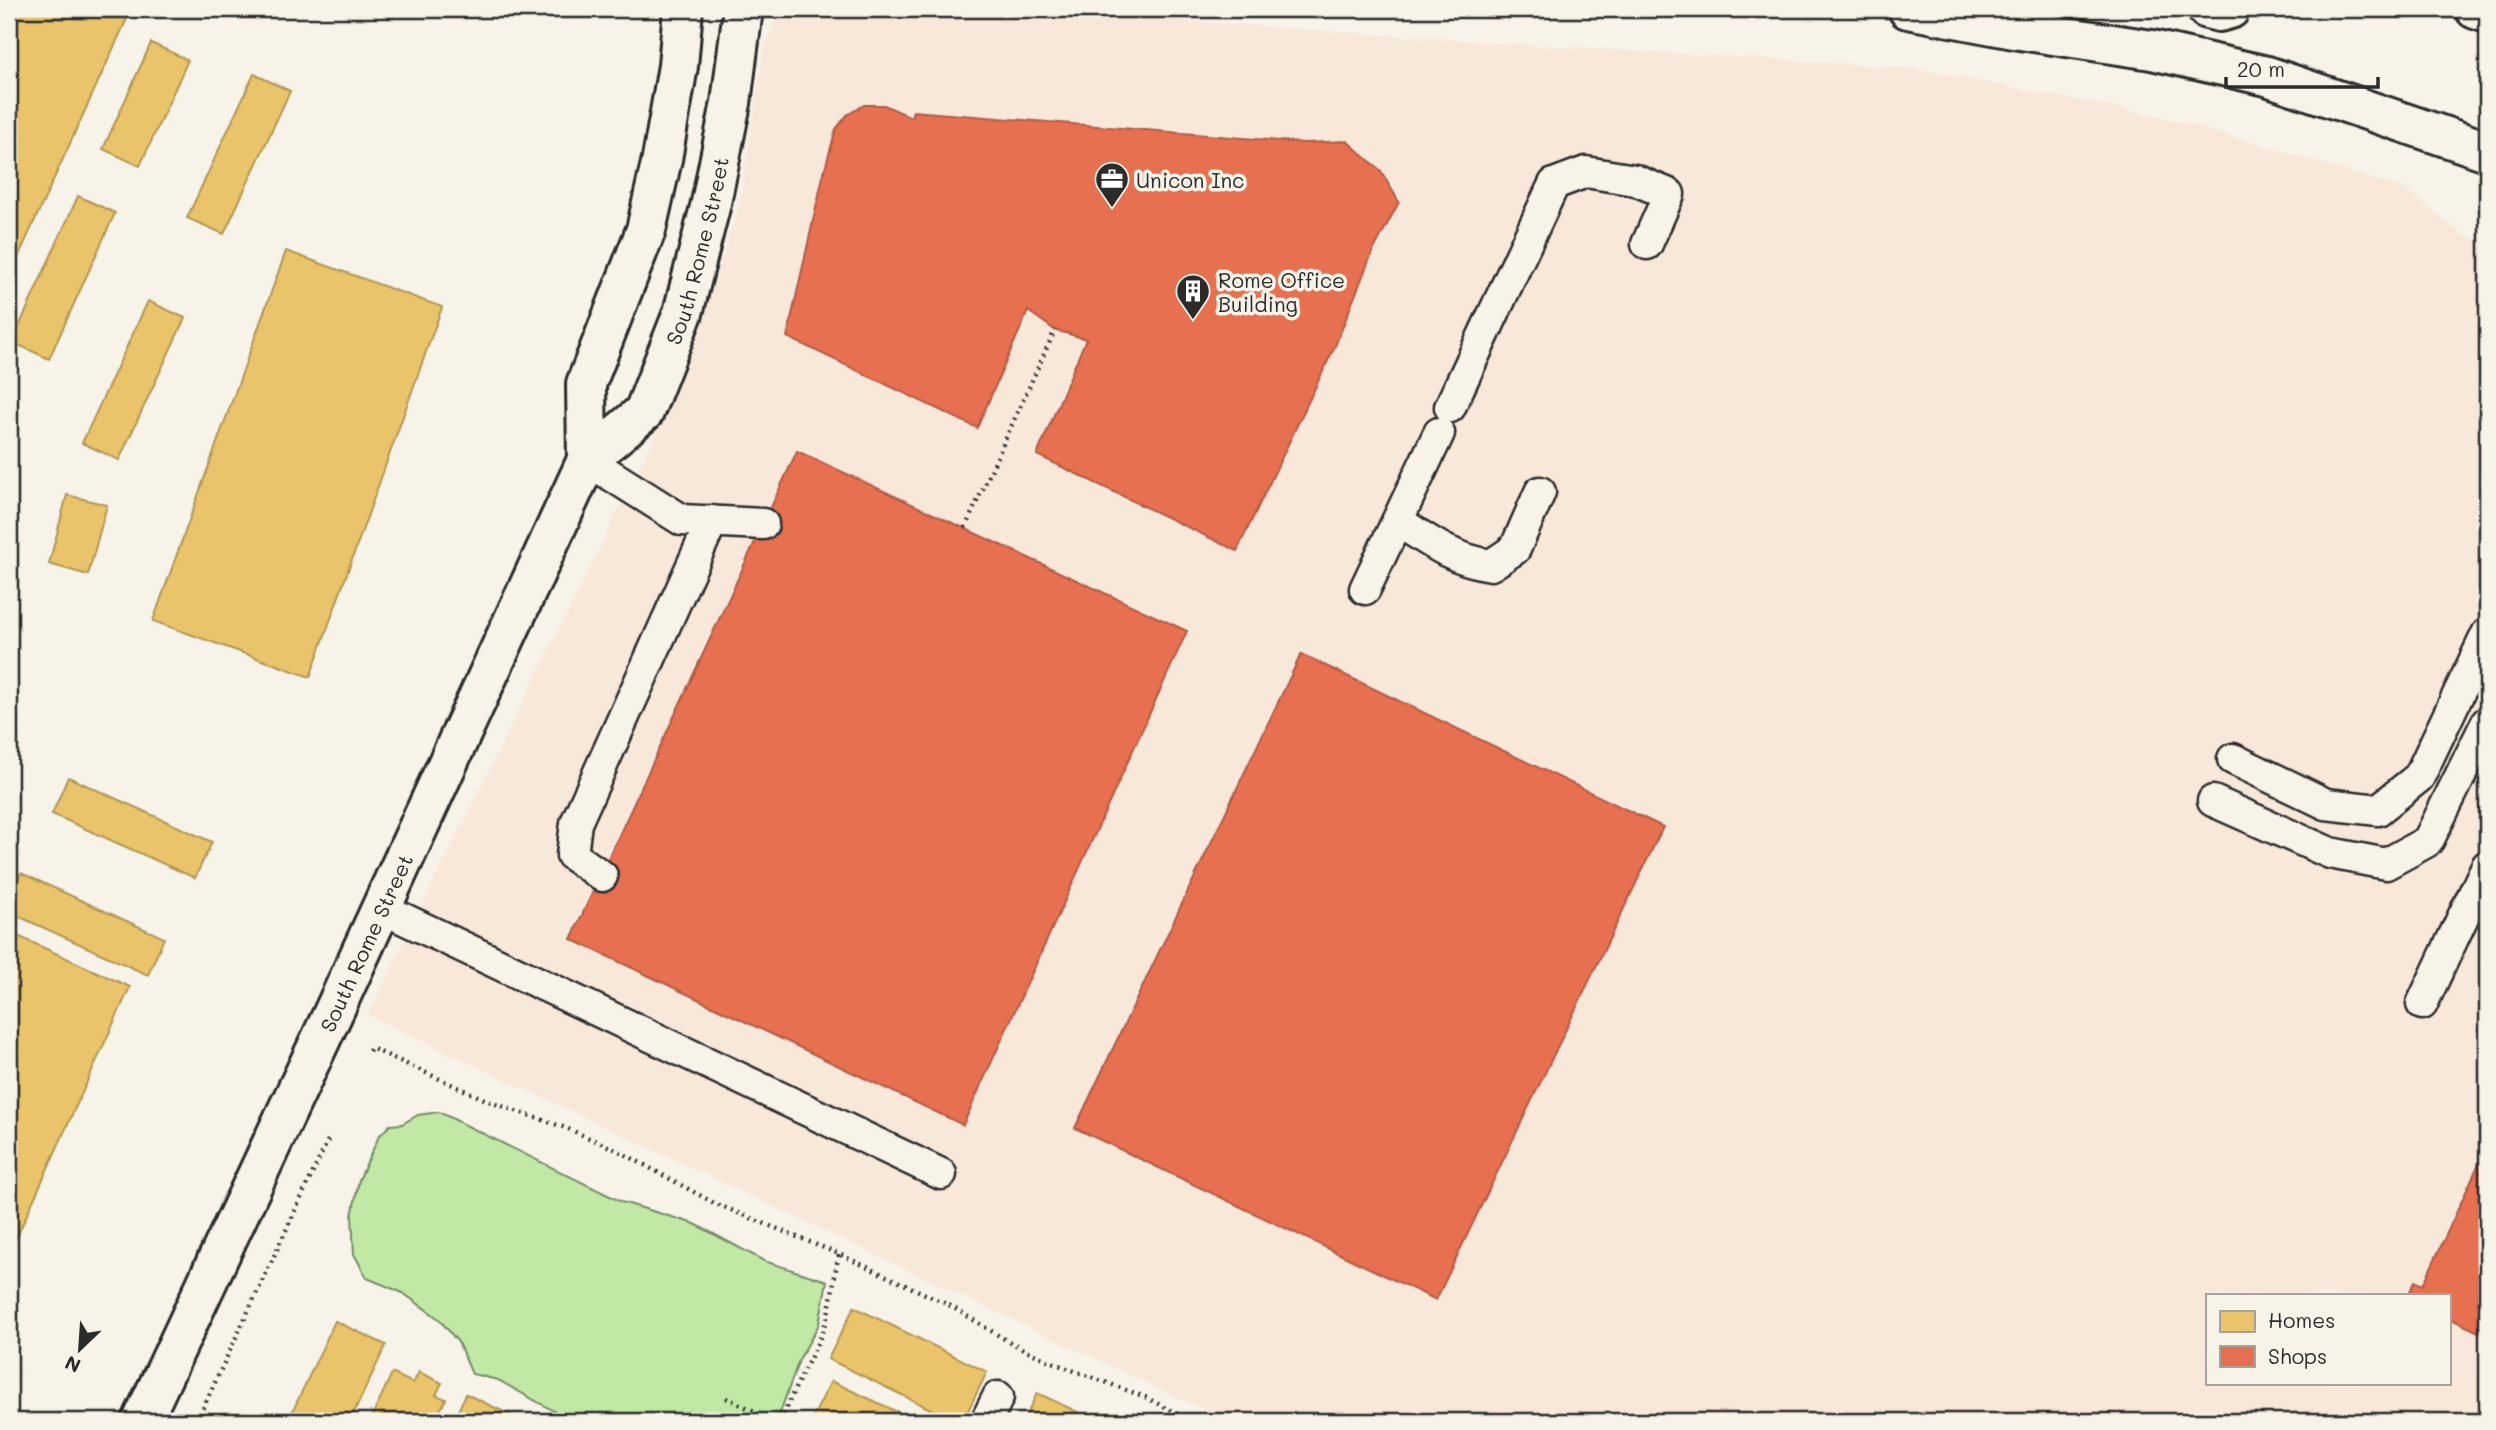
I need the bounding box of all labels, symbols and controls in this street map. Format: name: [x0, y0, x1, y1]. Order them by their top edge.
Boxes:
scale bar: [2226, 46, 2379, 90]
text: 20 m: [2237, 55, 2285, 82]
street label: South Rome Street: [659, 154, 733, 348]
office icon: Unicon Inc: [1093, 160, 1131, 209]
place label: Unicon Inc: [1136, 166, 1244, 193]
place label: Rome Office Building: [1218, 266, 1345, 317]
building icon: Rome Office Building: [1174, 272, 1212, 321]
street label: South Rome Street: [313, 849, 418, 1036]
legend: [2206, 1294, 2450, 1384]
text: Homes: [2268, 1306, 2335, 1333]
north arrow: [46, 1314, 116, 1384]
text: Shops: [2268, 1342, 2327, 1369]
text: N: [61, 1350, 84, 1379]

